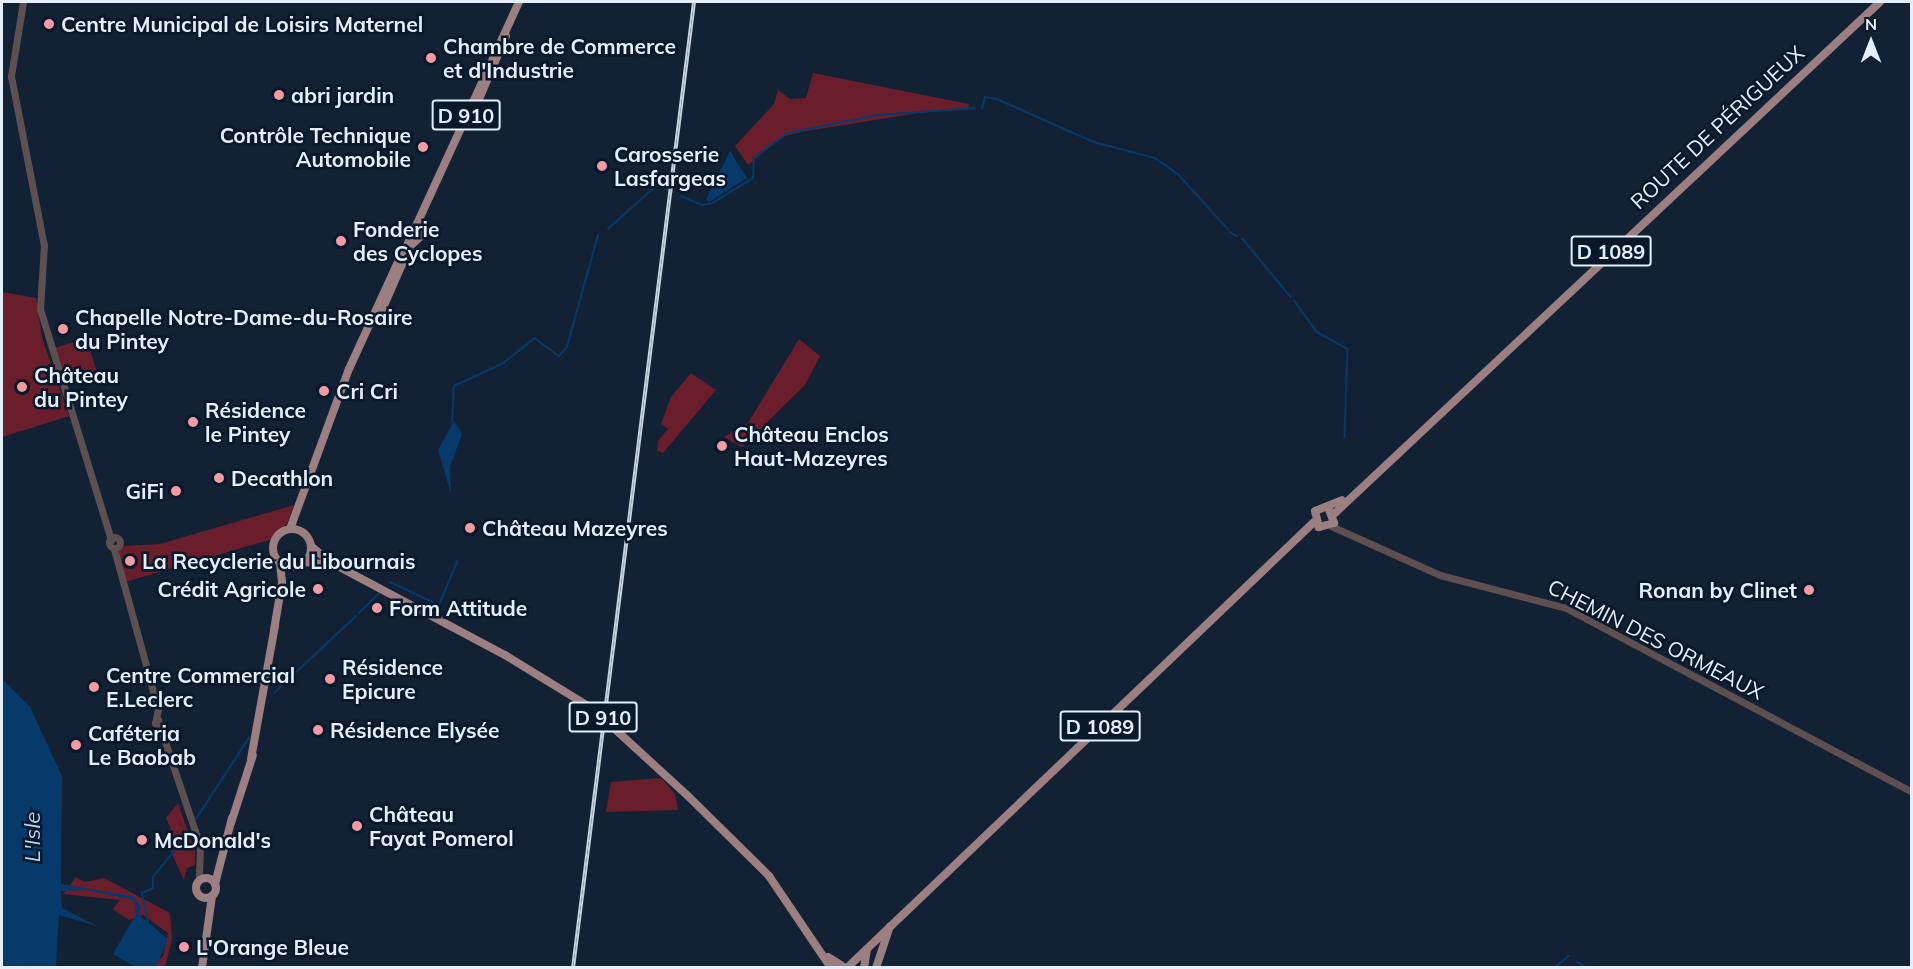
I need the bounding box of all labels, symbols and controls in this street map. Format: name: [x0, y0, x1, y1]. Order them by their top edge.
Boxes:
place label: Centre Municipal de Loisirs Maternel: [61, 11, 423, 37]
north arrow: [1841, 12, 1901, 72]
text: N: [1865, 14, 1877, 34]
marker: Centre Municipal de Loisirs Maternel: [42, 17, 56, 31]
place label: Chambre de Commerce et d'Industrie: [443, 33, 676, 83]
street label: ROUTE DE PÉRIGUEUX: [1625, 40, 1809, 214]
marker: Chambre de Commerce et d'Industrie: [424, 51, 438, 65]
place label: abri jardin: [291, 82, 394, 108]
marker: abri jardin: [272, 88, 286, 102]
road number: D 910: [432, 98, 500, 132]
place label: Contrôle Technique Automobile: [220, 122, 411, 172]
marker: Contrôle Technique Automobile: [416, 140, 430, 154]
place label: Carosserie Lasfargeas: [614, 141, 726, 191]
marker: Carosserie Lasfargeas: [595, 159, 609, 173]
place label: Fonderie des Cyclopes: [353, 216, 482, 266]
marker: Fonderie des Cyclopes: [334, 234, 348, 248]
road number: D 1089: [1570, 234, 1652, 268]
place label: Chapelle Notre-Dame-du-Rosaire du Pintey: [75, 304, 412, 354]
marker: Chapelle Notre-Dame-du-Rosaire du Pintey: [56, 322, 70, 336]
place label: Château du Pintey: [34, 362, 128, 412]
place label: Cri Cri: [336, 378, 398, 404]
marker: Château du Pintey: [15, 380, 29, 394]
marker: Cri Cri: [317, 384, 331, 398]
place label: Résidence le Pintey: [205, 397, 306, 447]
marker: Résidence le Pintey: [186, 415, 200, 429]
place label: Château Enclos Haut-Mazeyres: [734, 421, 889, 471]
marker: Château Enclos Haut-Mazeyres: [715, 439, 729, 453]
place label: Decathlon: [231, 465, 333, 491]
marker: Decathlon: [212, 471, 226, 485]
place label: GiFi: [125, 478, 164, 504]
marker: GiFi: [169, 484, 183, 498]
place label: Château Mazeyres: [482, 515, 668, 541]
marker: Château Mazeyres: [463, 521, 477, 535]
place label: La Recyclerie du Libournais: [142, 548, 415, 574]
marker: La Recyclerie du Libournais: [123, 554, 137, 568]
street label: CHEMIN DES ORMEAUX: [1544, 574, 1768, 704]
place label: Crédit Agricole: [158, 576, 306, 602]
place label: Ronan by Clinet: [1639, 577, 1797, 603]
marker: Crédit Agricole: [311, 582, 325, 596]
marker: Ronan by Clinet: [1802, 583, 1816, 597]
place label: Form Attitude: [389, 595, 527, 621]
marker: Form Attitude: [370, 601, 384, 615]
place label: Résidence Epicure: [342, 654, 443, 704]
place label: Centre Commercial E.Leclerc: [106, 662, 295, 712]
marker: Résidence Epicure: [323, 672, 337, 686]
marker: Centre Commercial E.Leclerc: [87, 680, 101, 694]
road number: D 910: [568, 700, 638, 734]
road number: D 1089: [1060, 709, 1140, 743]
place label: Résidence Elysée: [330, 717, 500, 743]
place label: Caféteria Le Baobab: [88, 720, 196, 770]
marker: Résidence Elysée: [311, 723, 325, 737]
marker: Caféteria Le Baobab: [69, 738, 83, 752]
place label: Château Fayat Pomerol: [369, 801, 514, 851]
water label: L'Isle: [20, 812, 46, 862]
marker: Château Fayat Pomerol: [350, 819, 364, 833]
place label: McDonald's: [154, 827, 271, 853]
marker: McDonald's: [135, 833, 149, 847]
place label: L'Orange Bleue: [196, 934, 349, 960]
marker: L'Orange Bleue: [177, 940, 191, 954]

